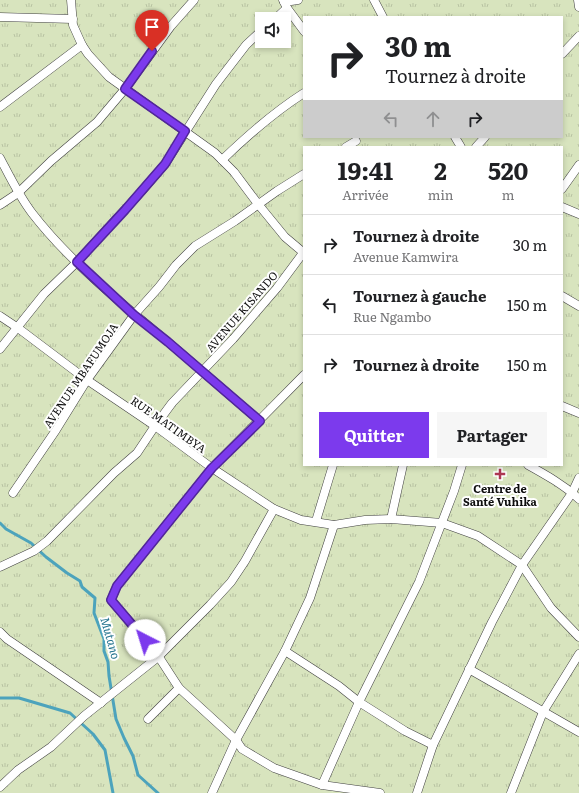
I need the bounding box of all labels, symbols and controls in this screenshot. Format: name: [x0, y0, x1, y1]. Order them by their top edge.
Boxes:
pin: [135, 10, 169, 51]
map controls: [255, 12, 291, 48]
button: sound: [255, 12, 291, 48]
icon: arrive: [141, 16, 163, 38]
text: 30 m: [385, 24, 451, 66]
icon: right: [319, 32, 371, 84]
text: Tournez à droite: [385, 62, 526, 89]
icon: left: [380, 108, 402, 130]
icon: ahead: [422, 108, 444, 130]
icon: right: [464, 108, 486, 130]
text: 19:41: [338, 152, 393, 187]
text: 2: [434, 152, 447, 187]
text: 520: [488, 152, 528, 187]
text: Arrivée: [342, 185, 389, 204]
text: min: [428, 185, 453, 204]
text: m: [502, 185, 514, 204]
text: Tournez à droite: [353, 224, 479, 247]
text: 30 m: [513, 233, 547, 256]
icon: right: [319, 234, 341, 256]
text: Avenue Kamwira: [353, 247, 459, 266]
street label: AVENUE KISANDO: [201, 267, 281, 355]
text: Tournez à gauche: [353, 284, 486, 307]
text: 150 m: [507, 293, 547, 316]
icon: left: [319, 294, 341, 316]
text: Rue Ngambo: [353, 307, 431, 326]
street label: AVENUE MBAFUMOJA: [39, 319, 121, 431]
text: Tournez à droite: [353, 353, 479, 376]
text: 150 m: [507, 353, 547, 376]
icon: right: [319, 354, 341, 376]
street label: RUE MATIMBYA: [128, 392, 210, 456]
button: Quitter: [319, 412, 429, 458]
button: Partager: [437, 412, 547, 458]
marker: Centre de Santé Vuhika: [494, 468, 506, 480]
place label: Centre de Santé Vuhika: [463, 480, 538, 509]
water label: Mutano: [96, 615, 126, 661]
position arrow: [124, 619, 166, 661]

